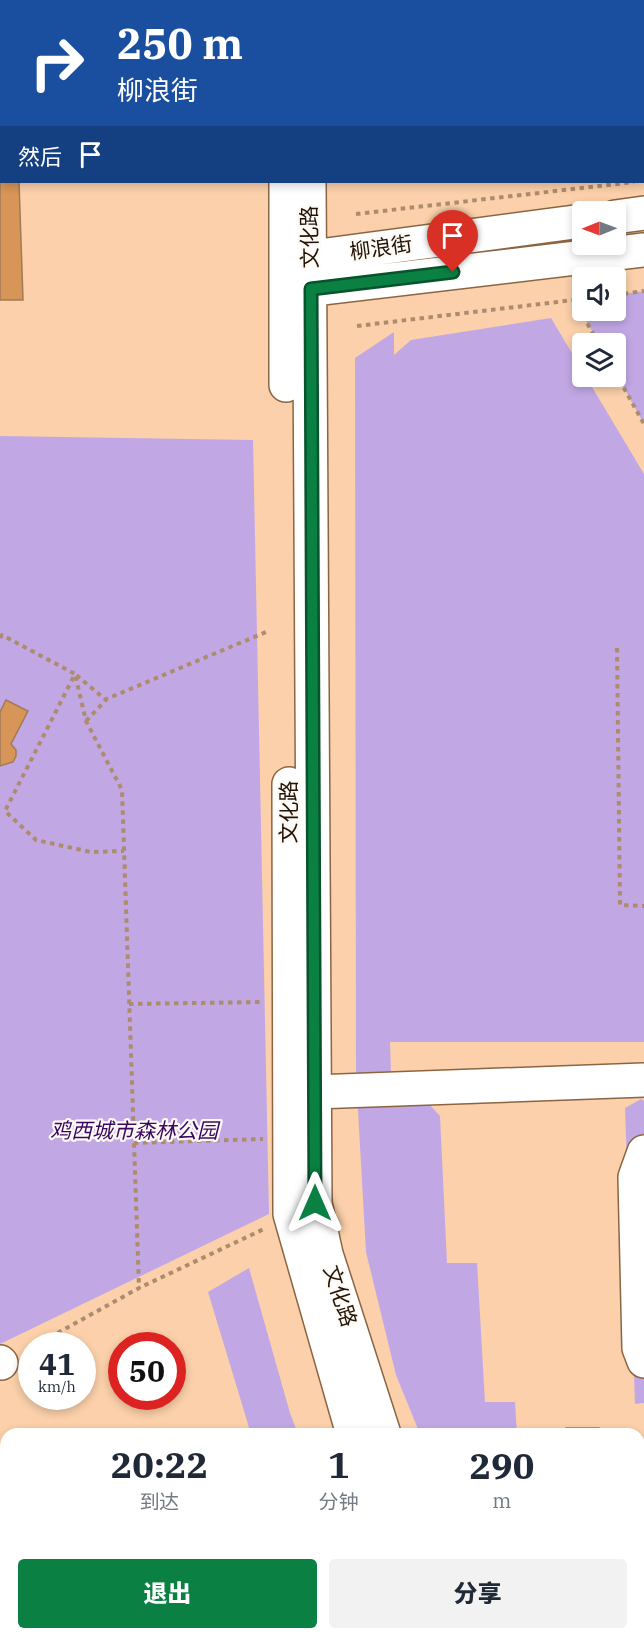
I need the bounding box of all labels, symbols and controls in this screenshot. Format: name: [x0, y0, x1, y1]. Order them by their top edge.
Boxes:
text: 250 m: [117, 16, 243, 71]
icon: right: [18, 24, 96, 102]
text: 柳浪街: [117, 72, 198, 107]
icon: arrive: [74, 138, 107, 171]
text: 然后: [18, 142, 62, 171]
north arrow: [572, 201, 626, 255]
map controls: [572, 201, 626, 387]
street label: 文化路: [294, 205, 324, 269]
pin: [427, 210, 478, 272]
icon: arrive: [436, 219, 469, 252]
street label: 柳浪街: [348, 229, 414, 265]
button: sound: [572, 267, 626, 321]
button: layers: [572, 333, 626, 387]
street label: 文化路: [274, 781, 302, 844]
park label: 鸡西城市森林公园: [50, 1116, 221, 1144]
position arrow: [283, 1171, 347, 1235]
street label: 文化路: [318, 1261, 364, 1330]
speed limit sign: 50: [108, 1332, 186, 1410]
text: 41: [39, 1344, 75, 1383]
text: km/h: [38, 1377, 76, 1396]
text: 20:22: [111, 1441, 208, 1488]
text: 1: [328, 1441, 350, 1488]
text: 290: [469, 1442, 534, 1489]
text: m: [492, 1487, 511, 1514]
text: 到达: [139, 1488, 179, 1515]
text: 分钟: [319, 1488, 359, 1515]
button: 退出: [18, 1559, 317, 1628]
button: 分享: [329, 1559, 627, 1628]

